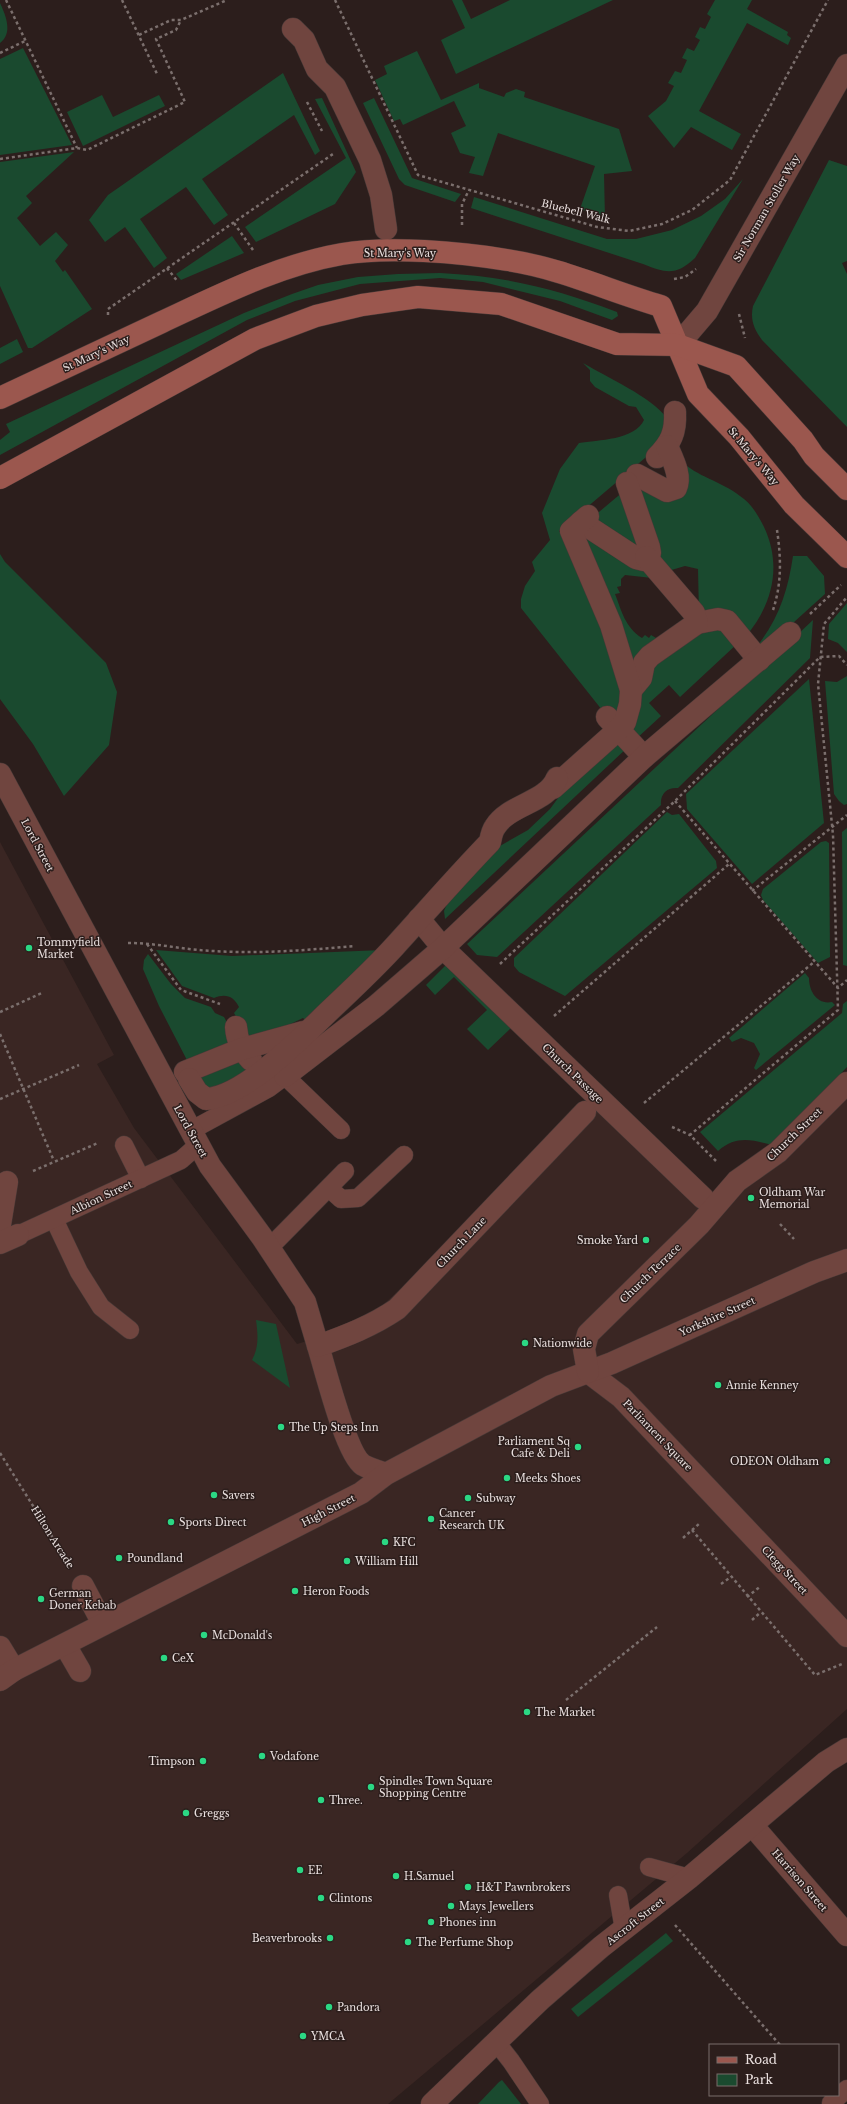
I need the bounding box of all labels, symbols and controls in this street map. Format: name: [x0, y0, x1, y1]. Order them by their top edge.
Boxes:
street label: Sir Norman Stoller Way: [730, 152, 803, 264]
street label: Bluebell Walk: [540, 197, 612, 227]
street label: St Mary's Way: [364, 247, 437, 260]
street label: St Mary's Way: [61, 332, 132, 375]
street label: St Mary's Way: [725, 424, 782, 489]
street label: Lord Street: [18, 816, 57, 874]
place label: Tommyfield Market: [37, 936, 101, 961]
marker: Tommyfield Market: [24, 943, 34, 953]
street label: Church Passage: [539, 1041, 606, 1106]
street label: Lord Street: [171, 1103, 210, 1160]
street label: Church Street: [764, 1105, 825, 1164]
street label: Albion Street: [67, 1177, 135, 1218]
place label: Oldham War Memorial: [759, 1186, 825, 1211]
marker: Oldham War Memorial: [746, 1193, 756, 1203]
street label: Church Lane: [433, 1214, 489, 1271]
place label: Smoke Yard: [577, 1234, 638, 1247]
marker: Smoke Yard: [641, 1235, 651, 1245]
street label: Church Terrace: [617, 1241, 684, 1306]
street label: Yorkshire Street: [676, 1294, 757, 1339]
place label: Nationwide: [533, 1337, 592, 1350]
marker: Nationwide: [520, 1338, 530, 1348]
place label: Annie Kenney: [725, 1379, 799, 1392]
marker: Annie Kenney: [713, 1380, 723, 1390]
street label: Parliament Square: [620, 1397, 695, 1474]
place label: The Up Steps Inn: [289, 1421, 379, 1434]
marker: The Up Steps Inn: [276, 1422, 286, 1432]
place label: Parliament Sq Cafe & Deli: [498, 1435, 571, 1460]
marker: Parliament Sq Cafe & Deli: [573, 1442, 583, 1452]
place label: ODEON Oldham: [730, 1455, 819, 1468]
marker: ODEON Oldham: [822, 1456, 832, 1466]
place label: Meeks Shoes: [515, 1472, 581, 1485]
marker: Meeks Shoes: [502, 1473, 512, 1483]
place label: Savers: [222, 1489, 255, 1502]
marker: Savers: [209, 1490, 219, 1500]
street label: High Street: [299, 1491, 357, 1530]
place label: Subway: [476, 1492, 516, 1505]
marker: Subway: [463, 1493, 473, 1503]
street label: Hilton Arcade: [28, 1504, 77, 1571]
place label: Cancer Research UK: [439, 1507, 505, 1532]
marker: Cancer Research UK: [426, 1514, 436, 1524]
place label: Sports Direct: [179, 1516, 247, 1529]
marker: Sports Direct: [166, 1517, 176, 1527]
place label: KFC: [393, 1536, 416, 1549]
marker: KFC: [380, 1537, 390, 1547]
street label: Clegg Street: [759, 1543, 811, 1598]
place label: Poundland: [127, 1552, 183, 1565]
marker: Poundland: [114, 1553, 124, 1563]
place label: William Hill: [354, 1555, 418, 1568]
marker: William Hill: [342, 1556, 352, 1566]
place label: Heron Foods: [303, 1585, 370, 1598]
marker: Heron Foods: [290, 1586, 300, 1596]
place label: German Doner Kebab: [49, 1587, 117, 1612]
marker: German Doner Kebab: [36, 1594, 46, 1604]
place label: McDonald's: [212, 1629, 273, 1642]
marker: McDonald's: [199, 1630, 209, 1640]
place label: CeX: [172, 1652, 195, 1665]
marker: CeX: [159, 1653, 169, 1663]
place label: The Market: [535, 1706, 595, 1719]
marker: The Market: [522, 1707, 532, 1717]
place label: Vodafone: [269, 1750, 319, 1763]
marker: Vodafone: [257, 1751, 267, 1761]
place label: Timpson: [148, 1755, 195, 1768]
marker: Timpson: [198, 1756, 208, 1766]
place label: Spindles Town Square Shopping Centre: [379, 1775, 493, 1800]
marker: Spindles Town Square Shopping Centre: [366, 1782, 376, 1792]
place label: Three.: [329, 1794, 363, 1807]
marker: Three.: [316, 1795, 326, 1805]
place label: Greggs: [194, 1807, 230, 1820]
marker: Greggs: [181, 1808, 191, 1818]
street label: Harrison Street: [769, 1846, 830, 1914]
place label: EE: [308, 1864, 323, 1877]
marker: EE: [295, 1865, 305, 1875]
place label: H.Samuel: [404, 1870, 454, 1883]
marker: H.Samuel: [391, 1871, 401, 1881]
place label: H&T Pawnbrokers: [476, 1881, 571, 1894]
marker: H&T Pawnbrokers: [463, 1882, 473, 1892]
place label: Clintons: [329, 1892, 373, 1905]
marker: Clintons: [316, 1893, 326, 1903]
street label: Ascroft Street: [603, 1895, 667, 1949]
place label: Mays Jewellers: [459, 1900, 534, 1913]
marker: Mays Jewellers: [446, 1901, 456, 1911]
place label: Phones inn: [439, 1916, 497, 1929]
marker: Phones inn: [426, 1917, 436, 1927]
place label: Beaverbrooks: [252, 1932, 322, 1945]
marker: Beaverbrooks: [325, 1933, 335, 1943]
place label: The Perfume Shop: [416, 1936, 514, 1949]
marker: The Perfume Shop: [403, 1937, 413, 1947]
place label: Pandora: [337, 2001, 380, 2014]
marker: Pandora: [324, 2002, 334, 2012]
place label: YMCA: [310, 2030, 345, 2043]
marker: YMCA: [298, 2031, 308, 2041]
legend: [709, 2044, 839, 2096]
text: Road: [745, 2052, 777, 2067]
text: Park: [745, 2072, 773, 2087]

